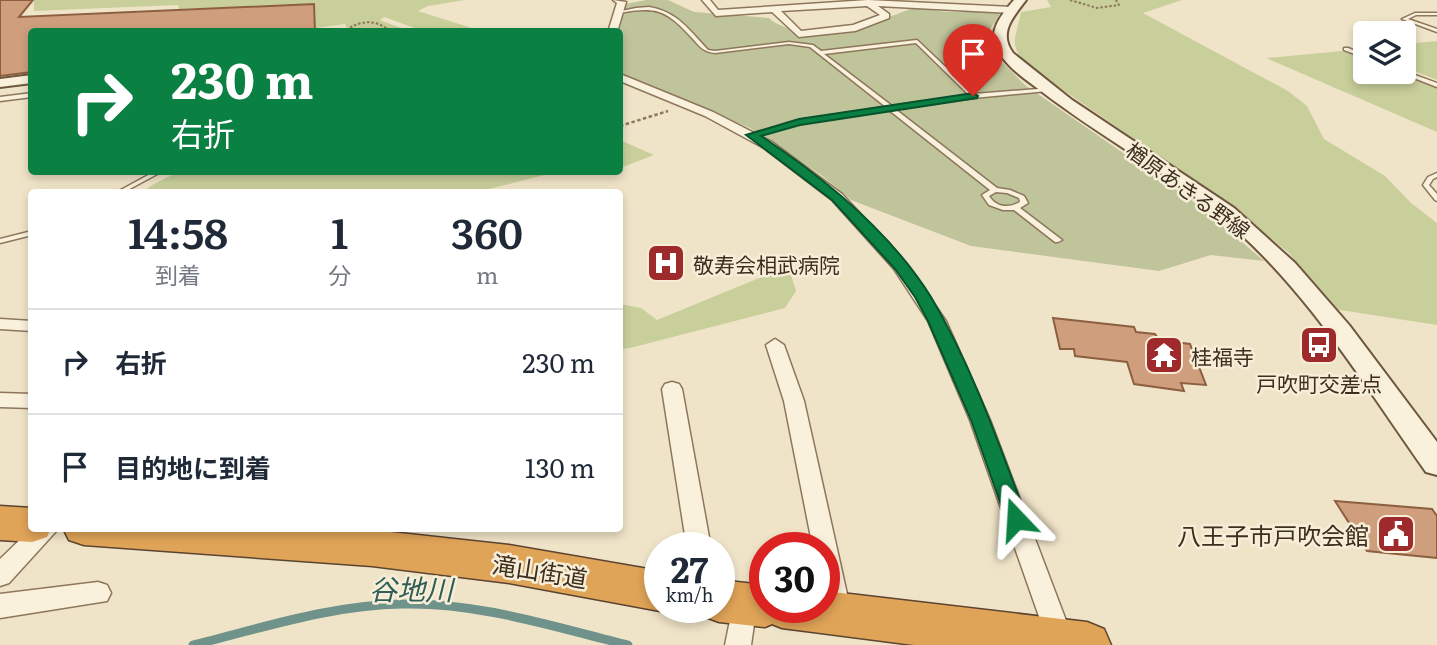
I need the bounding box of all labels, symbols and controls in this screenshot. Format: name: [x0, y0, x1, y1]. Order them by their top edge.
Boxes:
map controls: [1353, 21, 1416, 84]
button: layers: [1353, 21, 1416, 84]
pin: [943, 24, 1003, 96]
icon: arrive: [954, 35, 992, 73]
text: 230 m: [171, 41, 314, 114]
icon: right: [56, 56, 147, 147]
text: 右折: [171, 108, 235, 156]
street label: 楢原あきる野線: [1121, 133, 1257, 245]
text: 14:58: [128, 200, 228, 262]
text: 1: [331, 200, 348, 262]
text: 360: [451, 200, 523, 262]
hospital icon: 敬寿会相武病院: [645, 242, 687, 284]
place label: 敬寿会相武病院: [693, 248, 840, 279]
text: 到着: [155, 257, 201, 291]
text: 分: [328, 257, 351, 291]
text: m: [476, 257, 498, 291]
bus stop icon: 戸吹町交差点: [1298, 324, 1340, 366]
temple icon: 桂福寺: [1143, 334, 1185, 376]
place label: 桂福寺: [1191, 340, 1254, 371]
text: 右折: [115, 342, 167, 381]
text: 230 m: [522, 342, 595, 381]
icon: right: [56, 343, 94, 381]
place label: 戸吹町交差点: [1256, 367, 1382, 398]
text: 目的地に到着: [115, 447, 271, 486]
text: 130 m: [525, 447, 595, 486]
icon: arrive: [56, 448, 94, 486]
position arrow: [979, 482, 1053, 556]
public building icon: 八王子市戸吹会館: [1375, 513, 1417, 555]
place label: 八王子市戸吹会館: [1177, 517, 1369, 552]
speed limit sign: 30: [749, 532, 840, 623]
text: 27: [671, 542, 708, 594]
street label: 滝山街道: [490, 545, 590, 595]
water label: 谷地川: [369, 567, 456, 609]
text: km/h: [666, 581, 713, 608]

